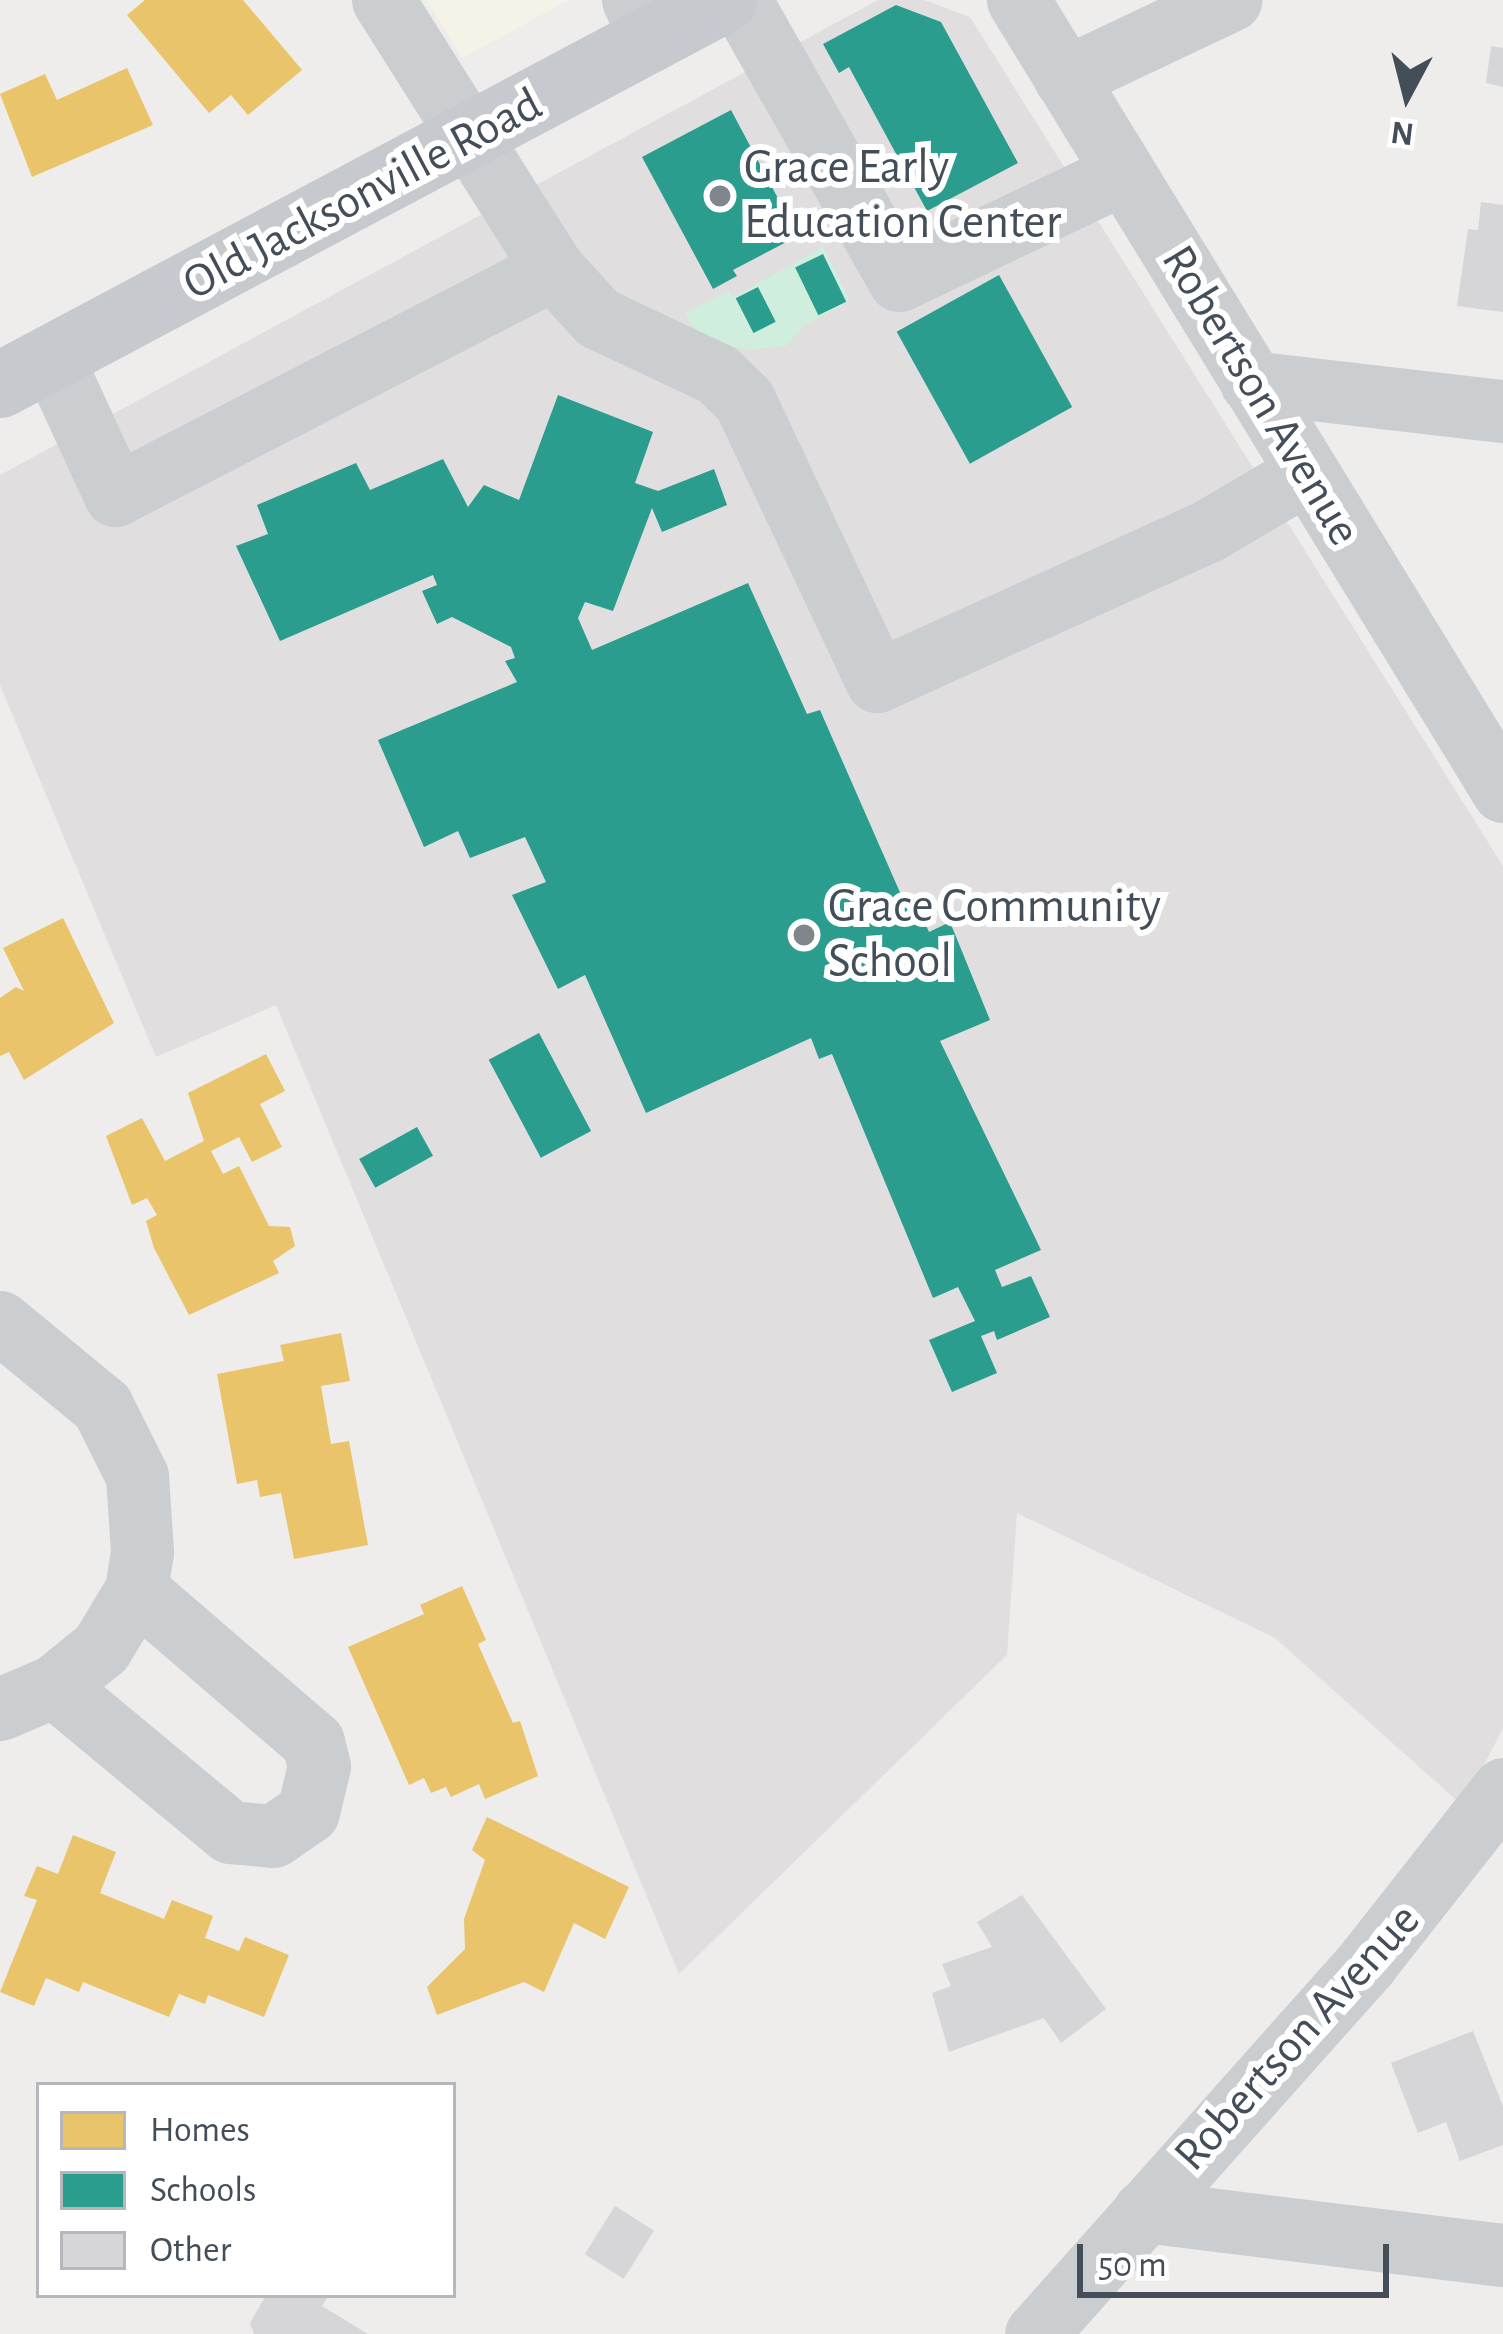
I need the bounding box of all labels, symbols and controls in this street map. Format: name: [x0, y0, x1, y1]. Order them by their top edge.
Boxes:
north arrow: [1347, 36, 1467, 156]
street label: Old Jacksonville Road: [174, 76, 552, 314]
text: N: [1389, 114, 1416, 150]
place label: Grace Early Education Center: [744, 139, 1061, 252]
marker: Grace Early Education Center: [707, 183, 733, 209]
street label: Robertson Avenue: [1148, 236, 1372, 556]
place label: Grace Community School: [828, 878, 1161, 991]
marker: Grace Community School: [791, 922, 817, 948]
street label: Robertson Avenue: [1163, 1893, 1433, 2183]
legend: [36, 2082, 456, 2298]
text: Homes: [150, 2112, 250, 2148]
text: Schools: [150, 2172, 256, 2208]
scale bar: [1083, 2220, 1395, 2294]
text: Other: [150, 2232, 231, 2268]
text: 50 m: [1098, 2247, 1167, 2283]

